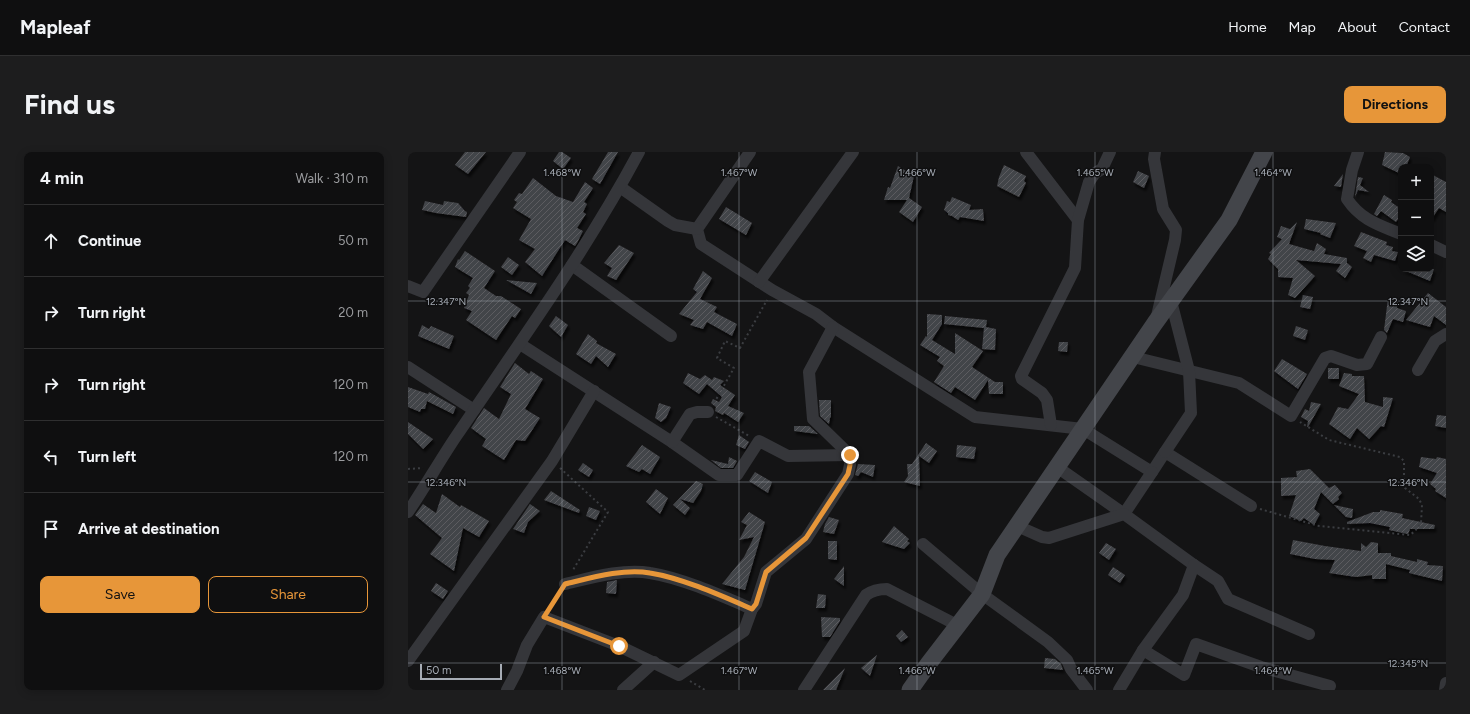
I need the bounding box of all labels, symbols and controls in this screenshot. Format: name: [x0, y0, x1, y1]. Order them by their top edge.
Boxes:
text: Mapleaf: [20, 16, 91, 39]
text: Home: [1228, 19, 1267, 36]
text: Map: [1289, 19, 1316, 36]
text: About: [1338, 19, 1377, 36]
text: Contact: [1399, 19, 1450, 36]
button: Directions: [1344, 86, 1446, 123]
text: Find us: [24, 87, 115, 121]
map controls: [1398, 164, 1434, 272]
button: +: [1398, 164, 1434, 200]
text: 1.468°W: [543, 166, 581, 179]
text: 1.467°W: [721, 166, 758, 179]
text: 1.466°W: [898, 166, 936, 179]
text: 1.465°W: [1076, 166, 1114, 179]
text: 1.464°W: [1254, 166, 1292, 179]
text: 4 min: [40, 168, 84, 188]
text: Walk · 310 m: [295, 171, 368, 186]
button: −: [1398, 200, 1434, 236]
icon: ahead: [40, 230, 62, 252]
text: Continue: [78, 232, 141, 250]
text: 50 m: [338, 233, 368, 248]
button: layers: [1398, 236, 1434, 272]
text: 12.347°N: [426, 295, 466, 308]
text: 12.347°N: [1388, 295, 1428, 308]
icon: right: [40, 302, 62, 324]
text: Turn right: [78, 304, 146, 322]
text: 20 m: [338, 305, 368, 320]
icon: right: [40, 374, 62, 396]
text: Turn right: [78, 376, 146, 394]
text: 120 m: [333, 377, 368, 392]
icon: left: [40, 446, 62, 468]
route end: [841, 446, 859, 464]
text: Turn left: [78, 448, 136, 466]
text: 120 m: [333, 449, 368, 464]
text: 12.346°N: [426, 476, 466, 489]
text: 12.346°N: [1388, 476, 1428, 489]
icon: arrive: [40, 518, 62, 540]
text: Arrive at destination: [78, 520, 219, 538]
button: Save: [40, 576, 200, 613]
button: Share: [208, 576, 368, 613]
route start: [610, 637, 628, 655]
text: 12.345°N: [1388, 657, 1428, 670]
scale bar: [420, 662, 502, 681]
text: 50 m: [426, 664, 451, 677]
text: 1.468°W: [543, 664, 581, 677]
text: 1.467°W: [721, 664, 758, 677]
text: 1.466°W: [898, 664, 936, 677]
text: 1.465°W: [1076, 664, 1114, 677]
text: 1.464°W: [1254, 664, 1292, 677]

